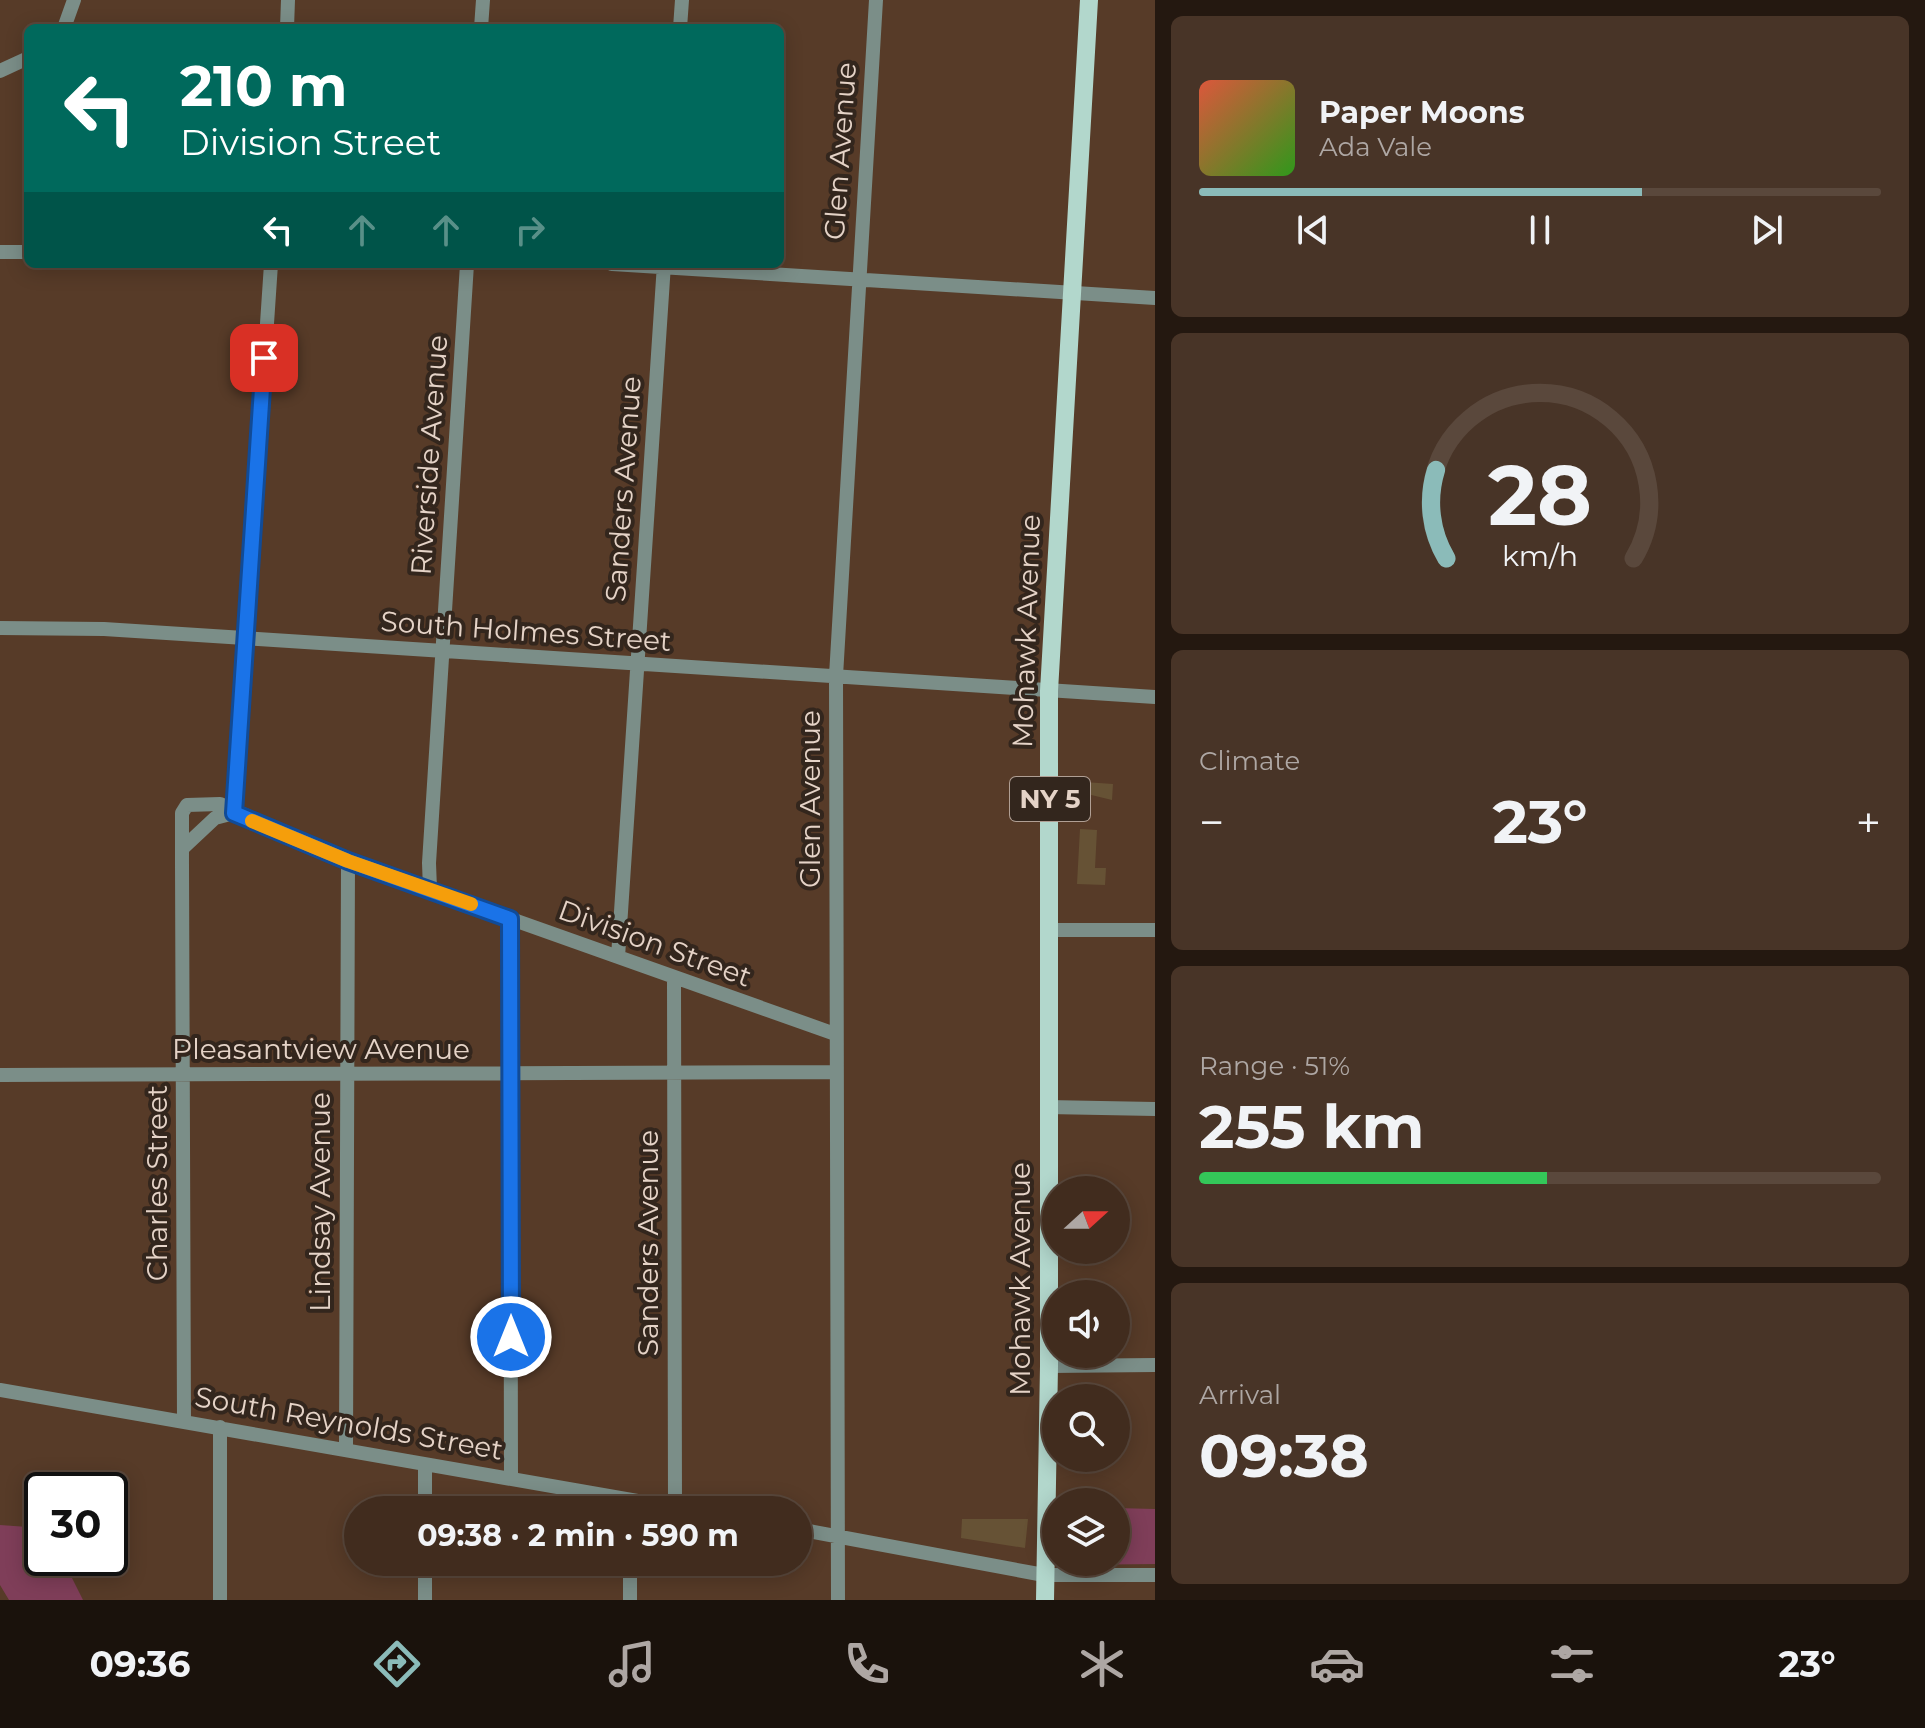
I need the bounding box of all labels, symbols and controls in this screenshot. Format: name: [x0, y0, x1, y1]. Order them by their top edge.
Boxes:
text: 210 m: [180, 52, 348, 120]
icon: left: [48, 56, 152, 160]
street label: Glen Avenue: [817, 61, 863, 241]
text: Paper Moons: [1319, 94, 1525, 131]
text: Division Street: [180, 120, 441, 164]
text: Ada Vale: [1319, 131, 1432, 163]
icon: left: [256, 208, 300, 252]
icon: ahead: [340, 208, 384, 252]
icon: ahead: [424, 208, 468, 252]
icon: right: [508, 208, 552, 252]
icon: previous: [1291, 208, 1335, 252]
icon: pause: [1518, 208, 1562, 252]
icon: next: [1745, 208, 1789, 252]
pin: [230, 324, 298, 392]
street label: Riverside Avenue: [404, 334, 454, 576]
icon: arrive: [242, 336, 286, 380]
street label: Sanders Avenue: [598, 375, 648, 603]
text: 28: [1488, 444, 1592, 546]
street label: Mohawk Avenue: [1005, 514, 1047, 748]
text: km/h: [1502, 538, 1578, 573]
street label: South Holmes Street: [379, 604, 673, 658]
street label: Glen Avenue: [793, 710, 827, 888]
text: Climate: [1199, 745, 1300, 777]
road number: NY 5: [1010, 777, 1090, 821]
text: 23°: [1492, 785, 1588, 858]
text: −: [1199, 795, 1224, 849]
text: +: [1856, 795, 1881, 849]
street label: Division Street: [554, 892, 756, 994]
street label: Pleasantview Avenue: [172, 1032, 470, 1066]
text: Range · 51%: [1199, 1050, 1350, 1082]
street label: Charles Street: [140, 1085, 174, 1281]
text: 255 km: [1199, 1090, 1425, 1163]
street label: Lindsay Avenue: [303, 1092, 337, 1312]
street label: Sanders Avenue: [631, 1130, 665, 1356]
street label: Mohawk Avenue: [1003, 1162, 1037, 1396]
north arrow: [1042, 1176, 1130, 1264]
map controls: [1042, 1176, 1130, 1576]
button: sound: [1042, 1280, 1130, 1368]
position arrow: [469, 1295, 553, 1379]
street label: South Reynolds Street: [192, 1379, 506, 1467]
text: Arrival: [1199, 1379, 1281, 1411]
button: search: [1042, 1384, 1130, 1472]
text: 09:38: [1199, 1419, 1369, 1492]
speed limit sign: 30: [24, 1472, 128, 1576]
button: layers: [1042, 1488, 1130, 1576]
text: 09:38 · 2 min · 590 m: [417, 1517, 739, 1554]
icon: directions: [369, 1636, 425, 1692]
icon: music: [604, 1636, 660, 1692]
icon: phone: [839, 1636, 895, 1692]
icon: climate: [1074, 1636, 1130, 1692]
icon: car: [1309, 1636, 1365, 1692]
icon: filters: [1544, 1636, 1600, 1692]
text: 09:36: [89, 1642, 190, 1686]
text: 23°: [1779, 1642, 1836, 1686]

